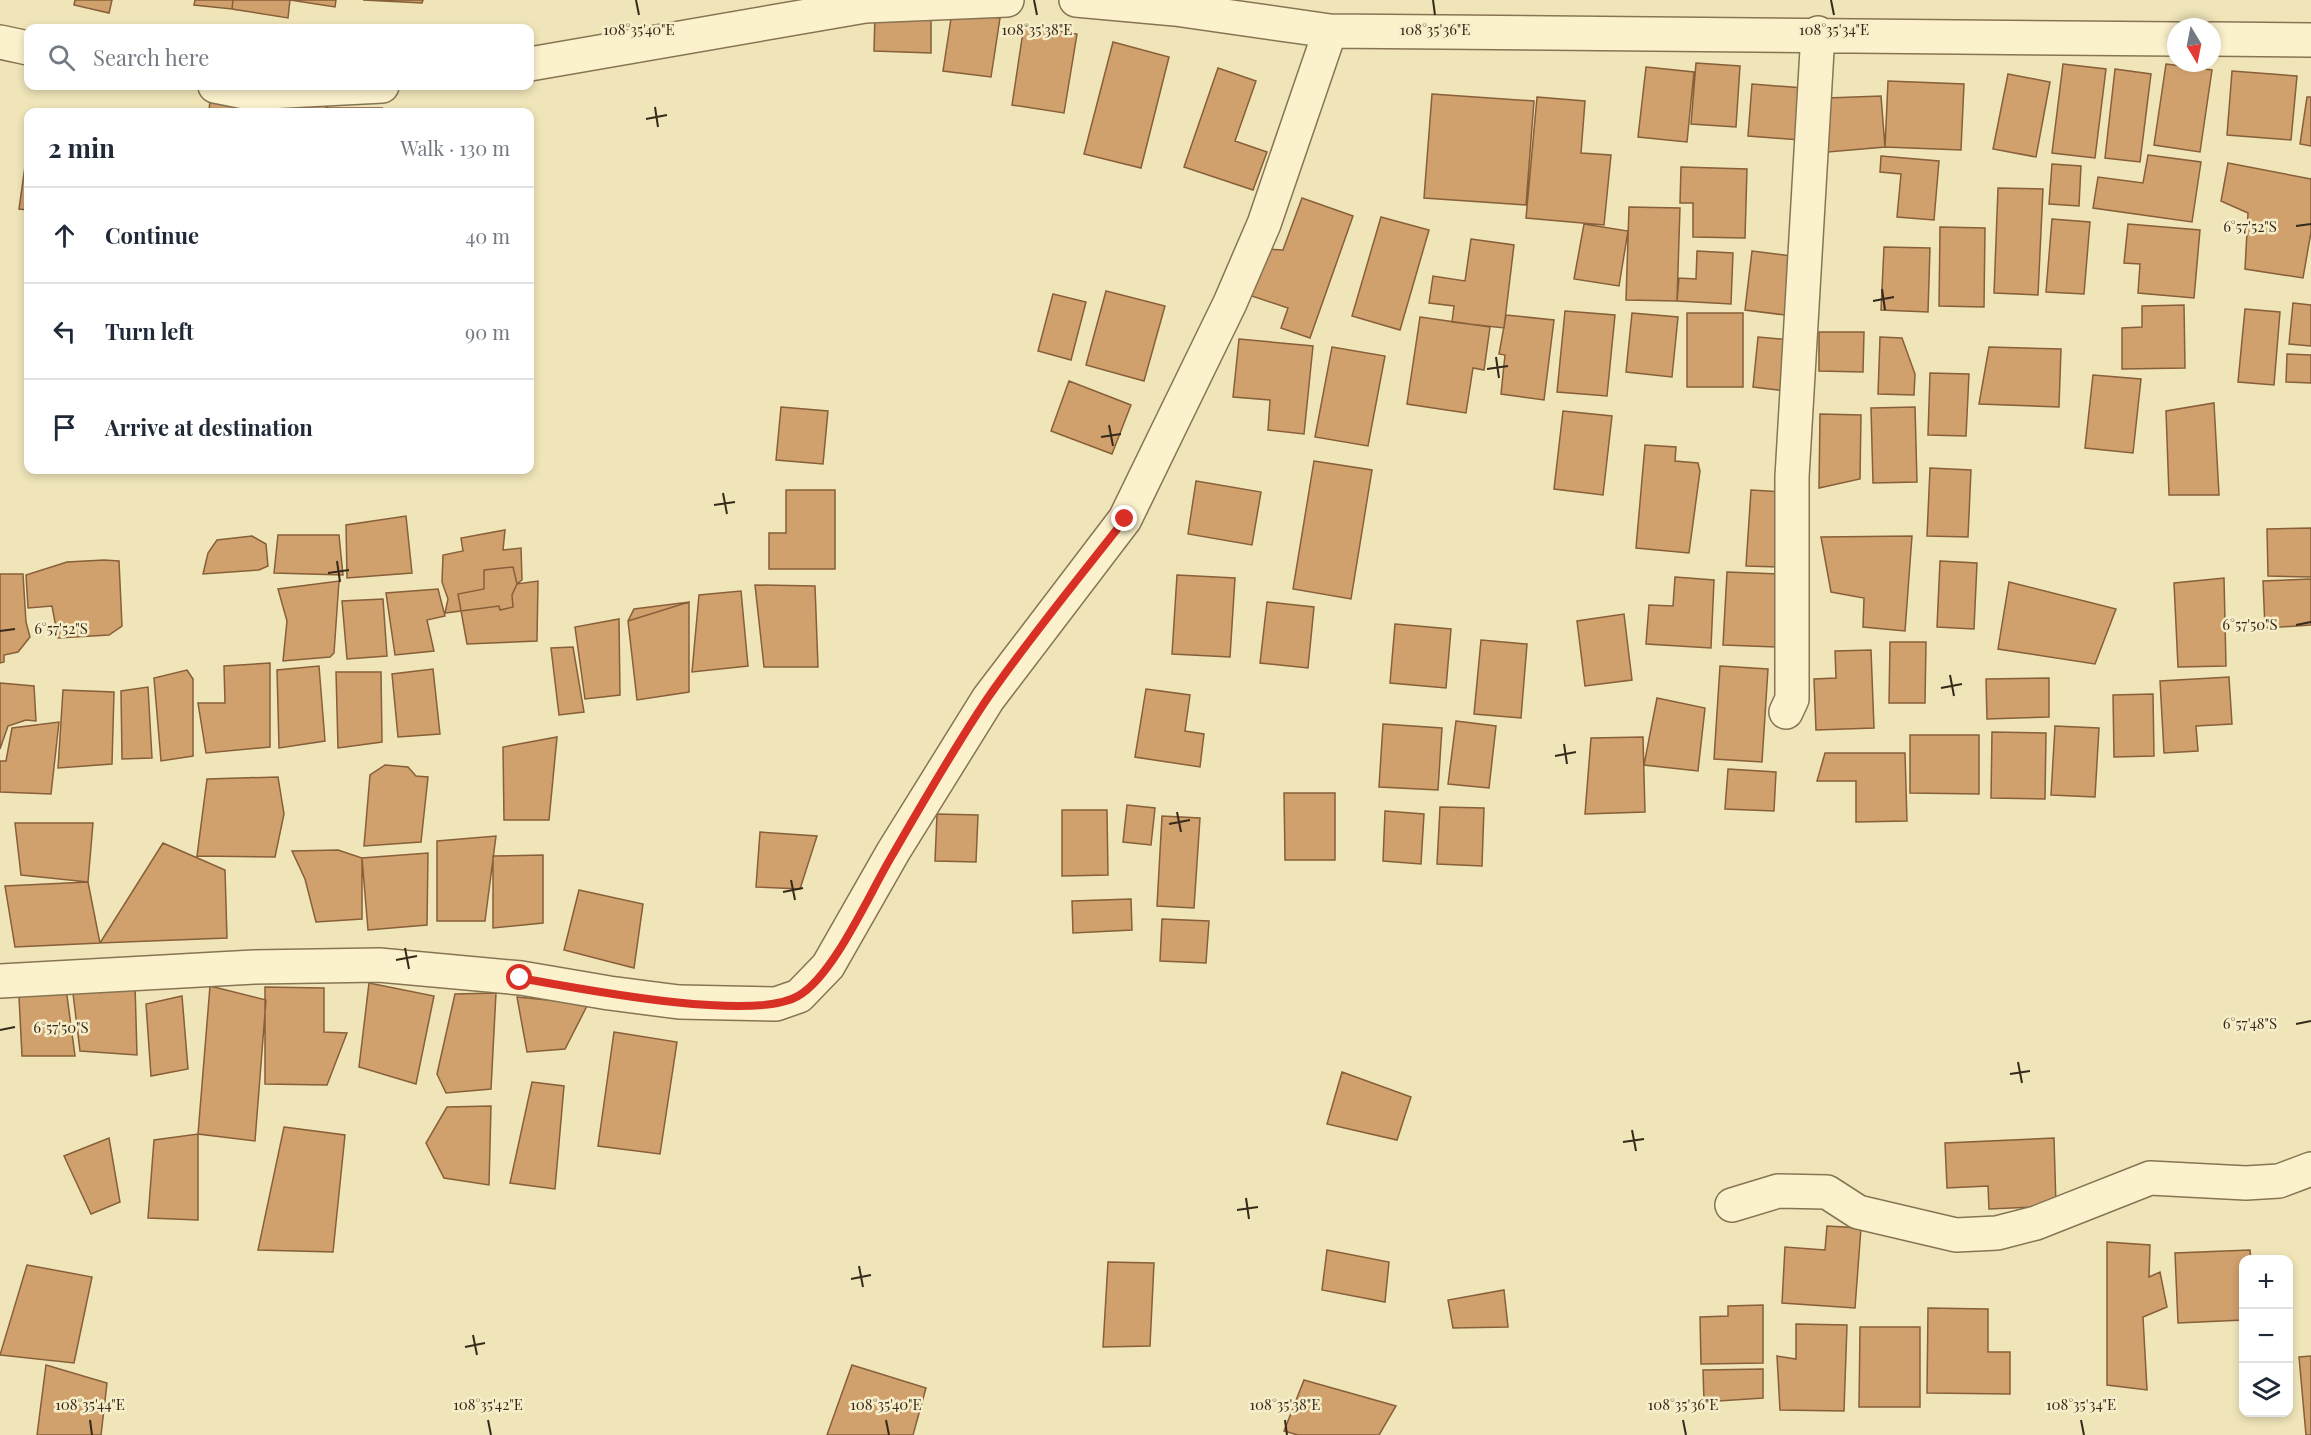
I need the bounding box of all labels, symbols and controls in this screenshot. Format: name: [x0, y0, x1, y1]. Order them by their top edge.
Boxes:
north arrow: [2167, 18, 2221, 72]
text: 108°35'40"E: [603, 19, 675, 39]
text: 108°35'38"E: [1002, 19, 1072, 39]
text: 108°35'36"E: [1400, 19, 1470, 39]
text: 108°35'34"E: [1799, 19, 1869, 39]
search box: [24, 24, 534, 90]
icon: search: [45, 41, 78, 74]
text: Search here: [93, 42, 209, 72]
text: 2 min: [48, 130, 115, 165]
text: Walk · 130 m: [400, 134, 510, 161]
text: 6°57'52"S: [2223, 216, 2277, 236]
icon: ahead: [48, 219, 81, 252]
text: Continue: [105, 220, 199, 250]
text: 40 m: [465, 222, 510, 249]
icon: left: [48, 315, 81, 348]
text: Turn left: [105, 316, 194, 346]
text: 90 m: [465, 318, 510, 345]
icon: arrive: [48, 411, 81, 444]
text: Arrive at destination: [105, 412, 313, 442]
route end: [1111, 505, 1137, 531]
text: 6°57'50"S: [2222, 614, 2278, 634]
text: 6°57'52"S: [34, 618, 88, 638]
route start: [506, 964, 532, 990]
text: 6°57'48"S: [2223, 1013, 2277, 1033]
text: 6°57'50"S: [33, 1017, 89, 1037]
map controls: [2239, 1255, 2293, 1417]
button: +: [2239, 1255, 2293, 1309]
button: −: [2239, 1309, 2293, 1363]
button: layers: [2239, 1363, 2293, 1417]
text: 108°35'44"E: [55, 1394, 125, 1414]
text: 108°35'42"E: [453, 1394, 523, 1414]
text: 108°35'40"E: [850, 1394, 922, 1414]
text: 108°35'38"E: [1250, 1394, 1320, 1414]
text: 108°35'36"E: [1648, 1394, 1718, 1414]
text: 108°35'34"E: [2046, 1394, 2116, 1414]

